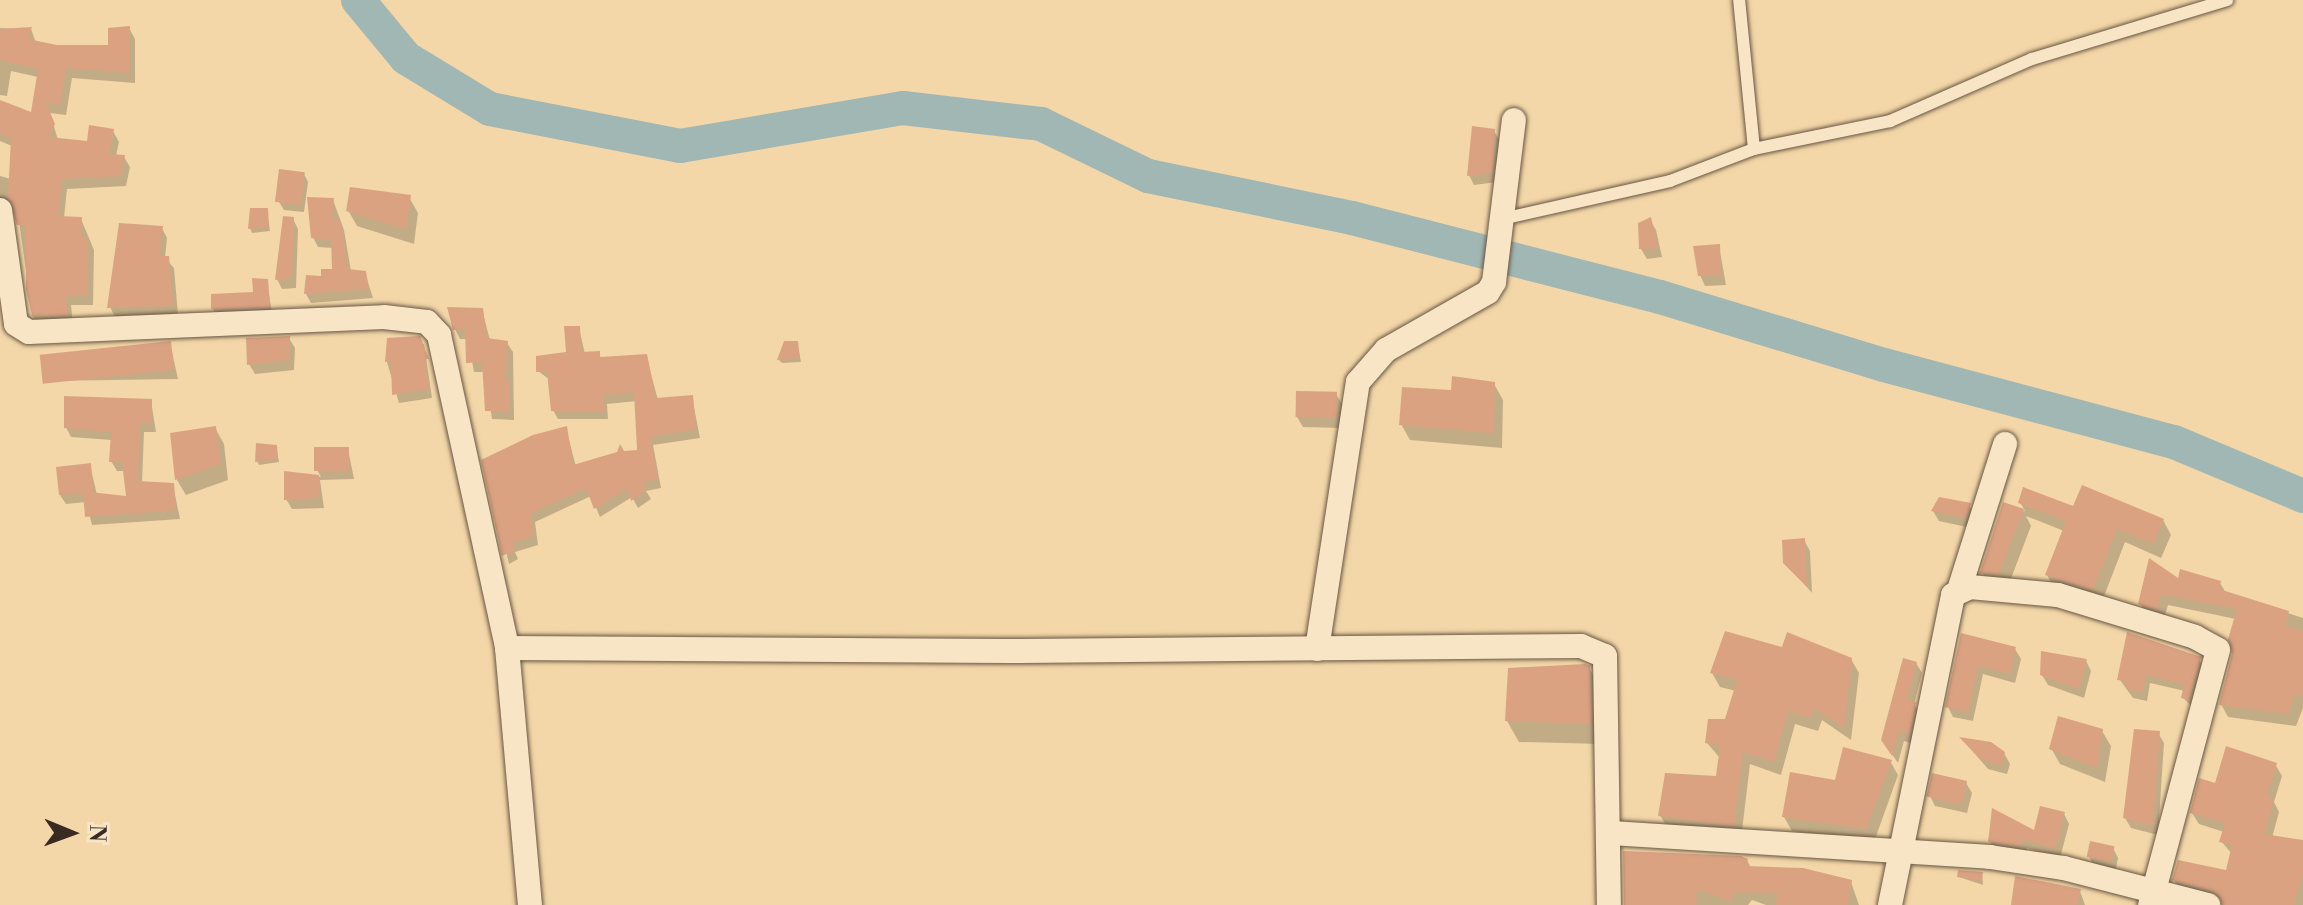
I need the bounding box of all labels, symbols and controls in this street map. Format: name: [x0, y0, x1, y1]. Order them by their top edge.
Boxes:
north arrow: [32, 793, 112, 873]
text: N: [83, 824, 110, 842]

